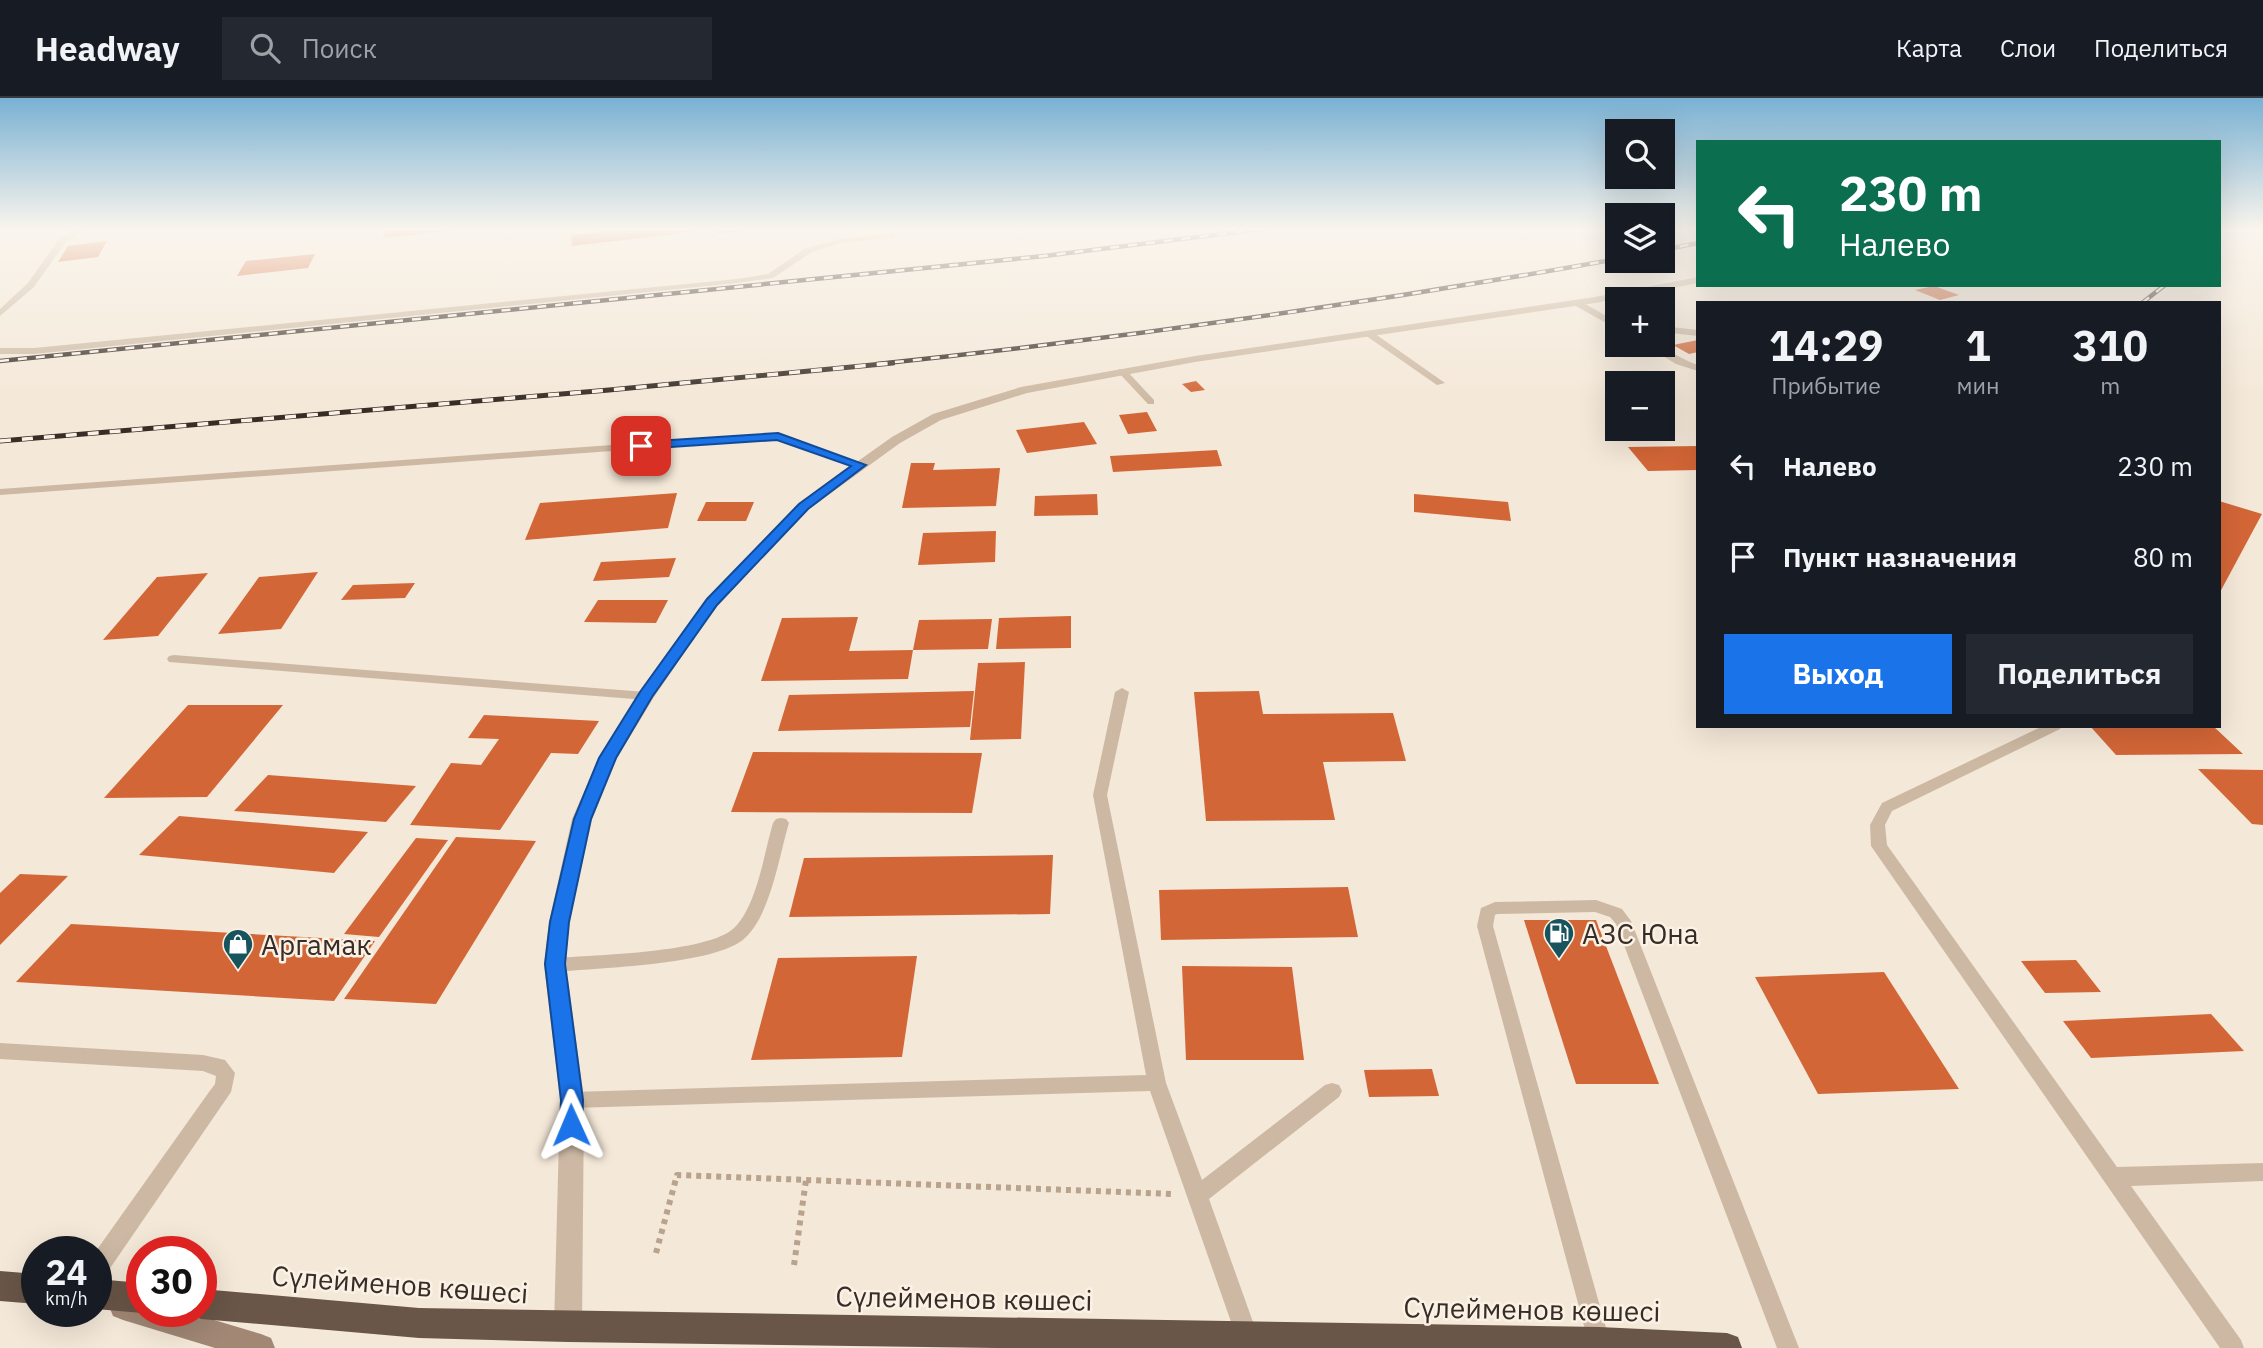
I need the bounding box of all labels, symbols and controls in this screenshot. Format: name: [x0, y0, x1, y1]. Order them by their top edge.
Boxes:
search box: [222, 17, 712, 80]
text: Headway: [35, 27, 180, 70]
icon: search: [246, 29, 284, 67]
text: Поиск: [302, 31, 377, 65]
text: Карта: [1896, 32, 1962, 64]
text: Слои: [2000, 32, 2056, 64]
text: Поделиться: [2094, 32, 2228, 64]
map controls: [1605, 119, 1675, 441]
button: search: [1605, 119, 1675, 189]
text: 230 m: [1839, 161, 1983, 224]
icon: left: [1724, 168, 1815, 259]
button: layers: [1605, 203, 1675, 273]
text: Налево: [1839, 223, 1950, 265]
button: +: [1605, 287, 1675, 357]
text: 14:29: [1769, 318, 1884, 373]
text: 1: [1965, 318, 1991, 373]
text: 310: [2072, 318, 2148, 373]
text: Прибытие: [1772, 370, 1881, 400]
text: мин: [1956, 370, 2000, 400]
text: m: [2100, 370, 2120, 400]
button: −: [1605, 371, 1675, 441]
pin: [611, 416, 671, 476]
icon: arrive: [622, 427, 660, 465]
icon: left: [1724, 447, 1762, 485]
text: Налево: [1783, 449, 1877, 483]
text: 230 m: [2117, 449, 2193, 483]
icon: arrive: [1724, 538, 1762, 576]
text: Пункт назначения: [1783, 540, 2017, 574]
text: 80 m: [2133, 540, 2193, 574]
button: Выход: [1724, 634, 1952, 714]
button: Поделиться: [1966, 634, 2193, 714]
place label: АЗС Юна: [1582, 915, 1699, 952]
fuel station icon: АЗС Юна: [1542, 916, 1576, 960]
place label: Аргамак: [261, 926, 372, 963]
shop icon: Аргамак: [221, 927, 255, 971]
position arrow: [534, 1088, 608, 1162]
speed limit sign: 30: [126, 1236, 217, 1327]
text: 24: [45, 1249, 88, 1295]
street label: Сүлейменов көшесі: [271, 1257, 529, 1311]
street label: Сүлейменов көшесі: [835, 1277, 1093, 1319]
text: km/h: [45, 1287, 88, 1310]
street label: Сүлейменов көшесі: [1403, 1288, 1661, 1330]

